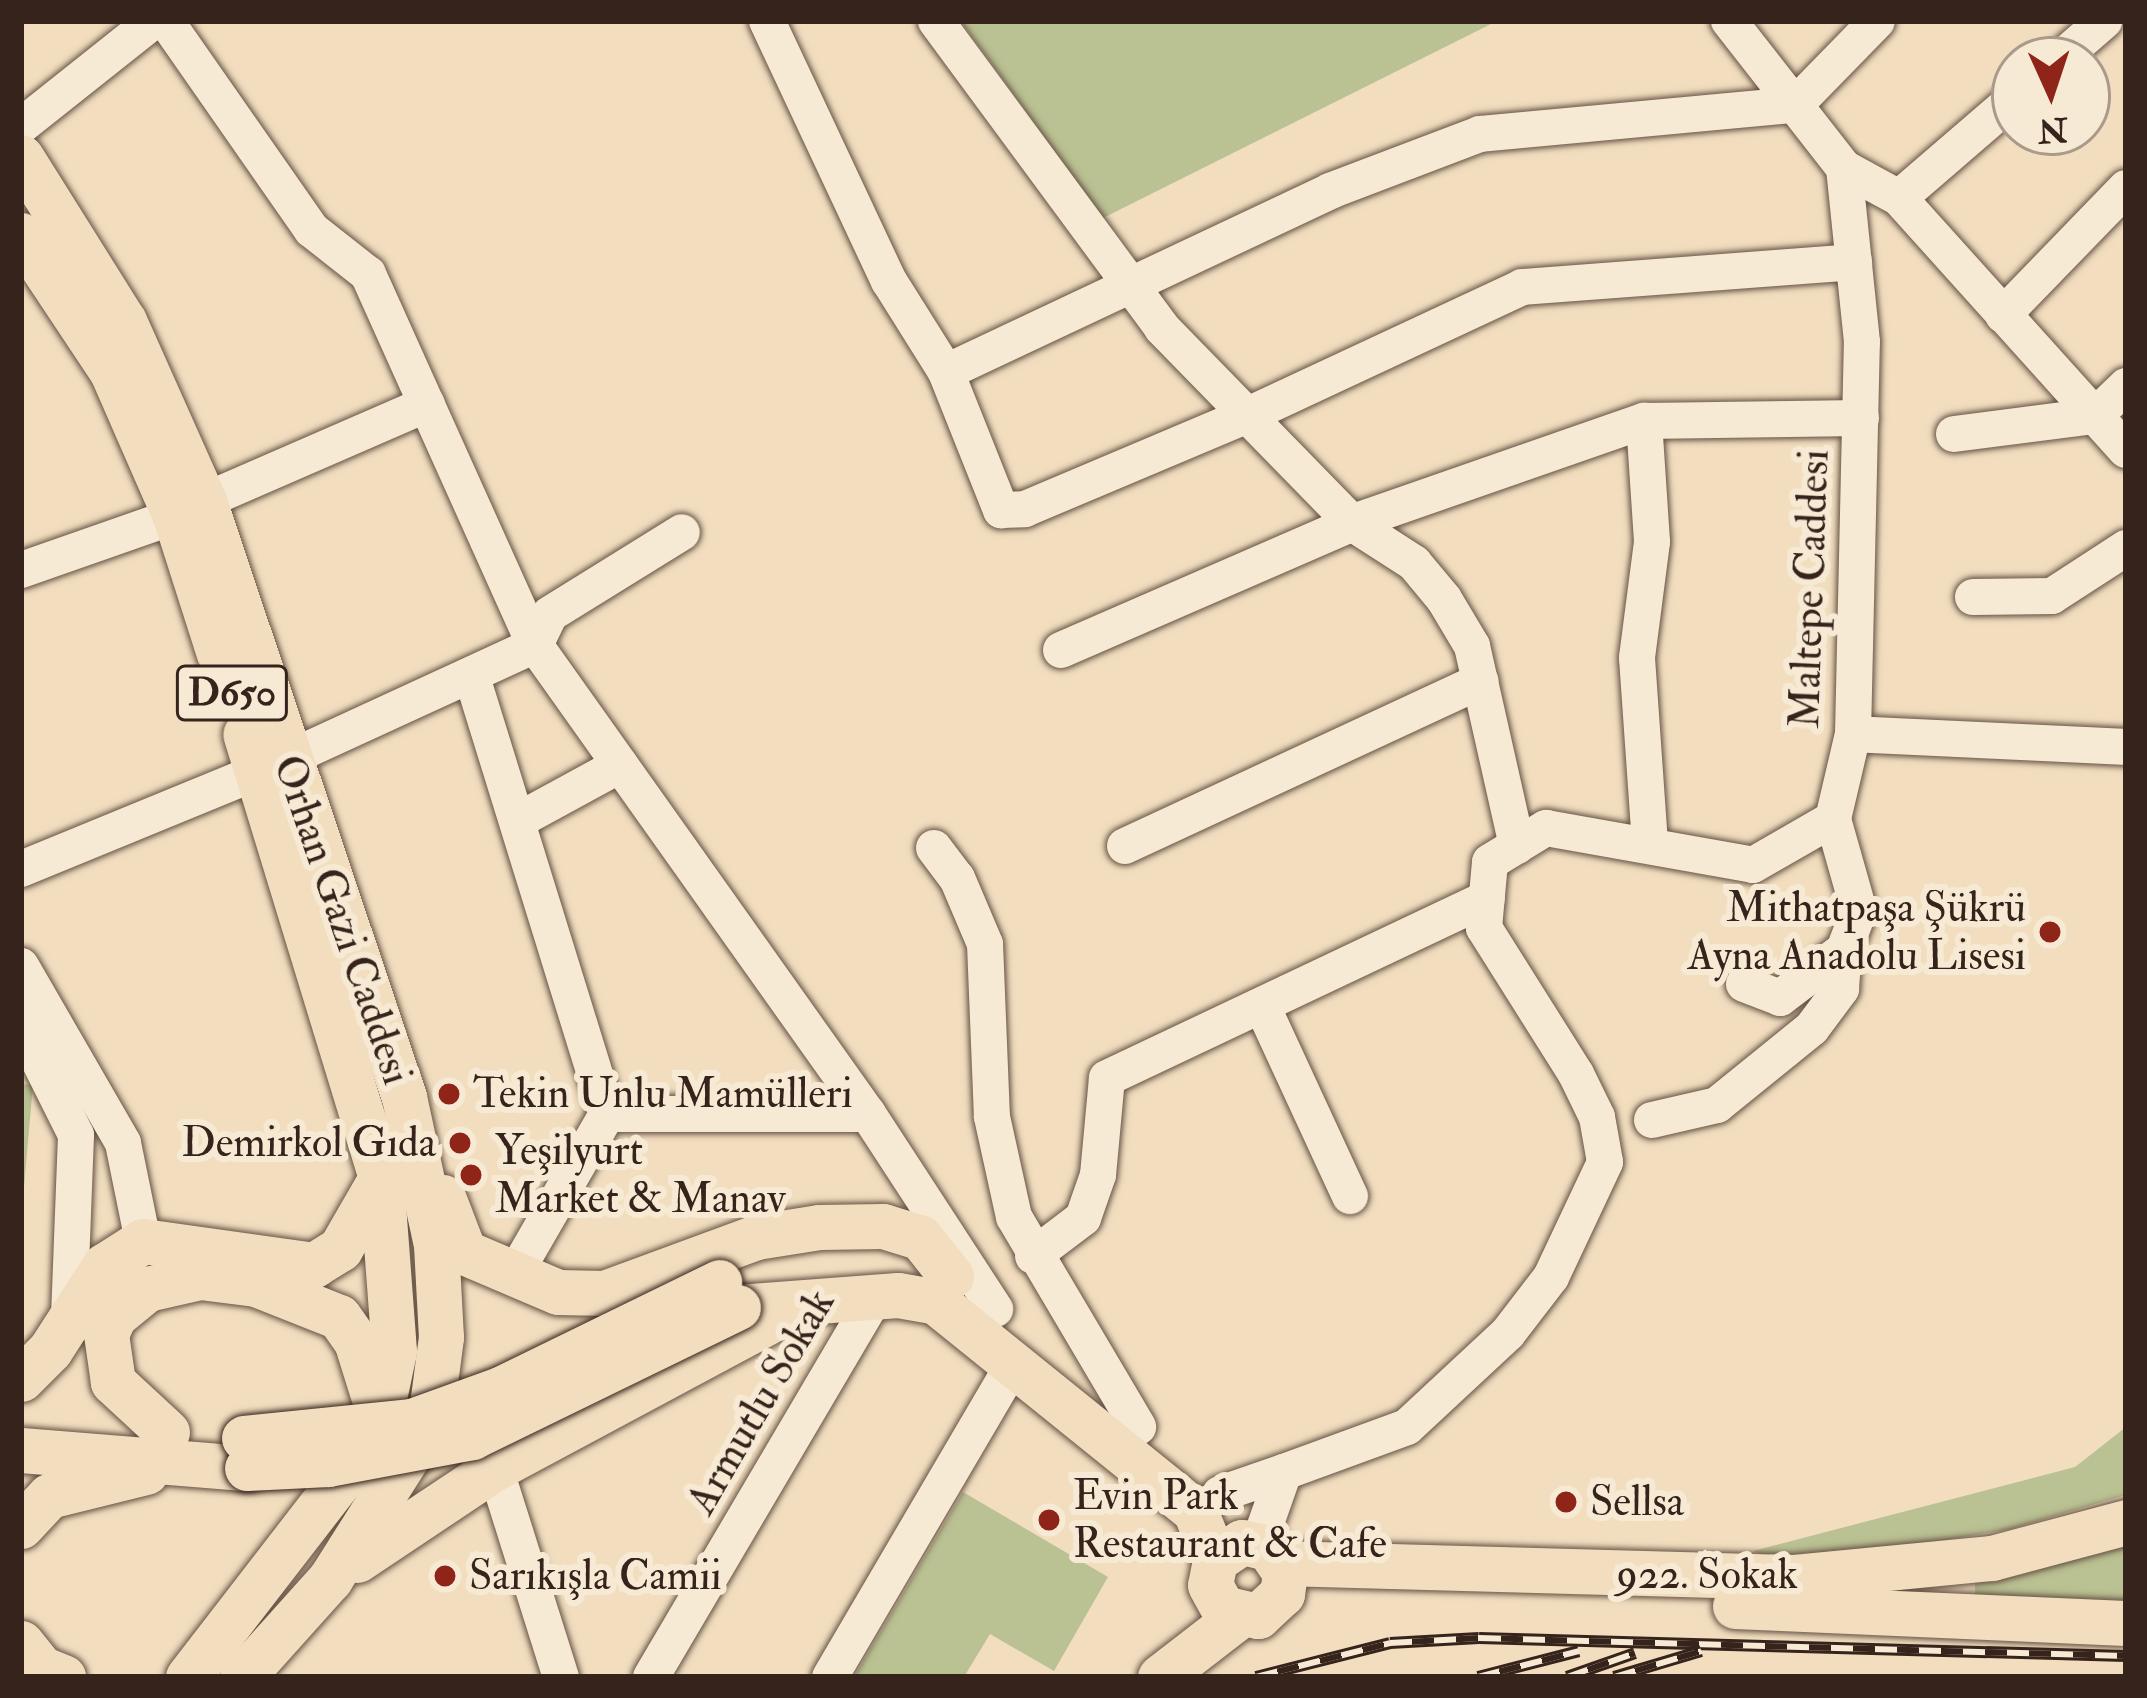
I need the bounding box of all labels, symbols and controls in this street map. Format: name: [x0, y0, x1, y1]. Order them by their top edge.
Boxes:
north arrow: [1991, 36, 2111, 156]
text: N: [2037, 108, 2069, 151]
street label: Maltepe Caddesi: [1780, 449, 1840, 729]
road number: D650: [175, 660, 289, 726]
street label: Orhan Gazi Caddesi: [262, 749, 422, 1091]
place label: Mithatpaşa Şükrü Ayna Anadolu Lisesi: [1687, 883, 2026, 982]
marker: Mithatpaşa Şükrü Ayna Anadolu Lisesi: [2037, 919, 2063, 945]
place label: Tekin Unlu Mamülleri: [473, 1069, 853, 1119]
marker: Tekin Unlu Mamülleri: [436, 1081, 462, 1107]
place label: Demirkol Gıda: [182, 1118, 436, 1168]
place label: Yeşilyurt Market & Manav: [495, 1126, 786, 1224]
marker: Demirkol Gıda: [447, 1130, 473, 1156]
marker: Yeşilyurt Market & Manav: [458, 1162, 484, 1188]
street label: Armutlu Sokak: [676, 1281, 846, 1523]
place label: Evin Park Restaurant & Cafe: [1073, 1471, 1387, 1570]
place label: Sellsa: [1590, 1477, 1684, 1527]
marker: Sellsa: [1553, 1489, 1579, 1515]
marker: Evin Park Restaurant & Cafe: [1036, 1507, 1062, 1533]
street label: 922. Sokak: [1616, 1550, 1798, 1600]
place label: Sarıkışla Camii: [469, 1551, 722, 1601]
marker: Sarıkışla Camii: [432, 1563, 458, 1589]

